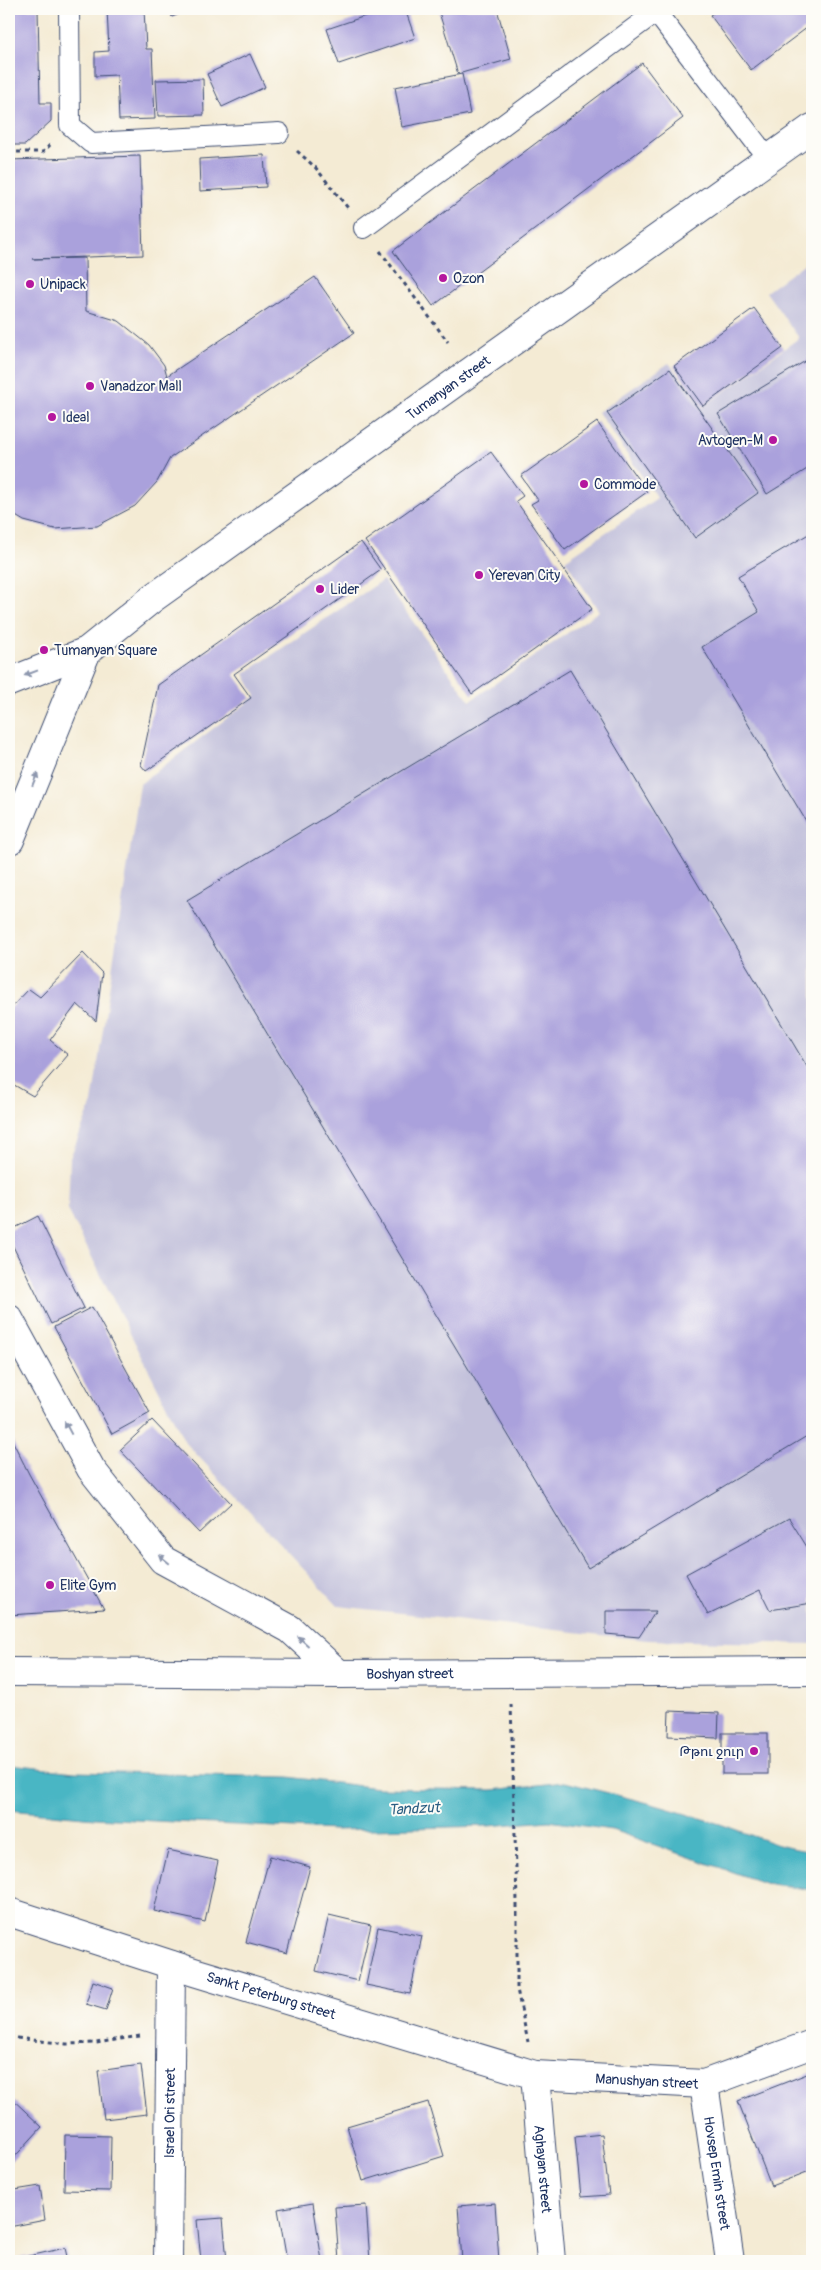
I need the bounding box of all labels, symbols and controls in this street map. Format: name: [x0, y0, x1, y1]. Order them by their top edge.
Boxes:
place label: Ozon: [453, 270, 485, 287]
marker: Ozon: [437, 272, 449, 284]
place label: Unipack: [40, 276, 86, 293]
marker: Unipack: [24, 278, 36, 290]
street label: Tumanyan street: [403, 352, 494, 423]
place label: Vanadzor Mall: [100, 378, 182, 395]
marker: Vanadzor Mall: [84, 380, 96, 392]
place label: Ideal: [62, 409, 90, 426]
marker: Ideal: [46, 411, 58, 423]
place label: Avtogen-M: [698, 432, 763, 449]
marker: Avtogen-M: [767, 434, 779, 446]
place label: Commode: [594, 476, 656, 493]
marker: Commode: [578, 478, 590, 490]
place label: Yerevan City: [488, 567, 560, 584]
marker: Yerevan City: [473, 569, 485, 581]
place label: Lider: [330, 581, 359, 598]
marker: Lider: [314, 583, 326, 595]
place label: Tumanyan Square: [54, 642, 157, 659]
marker: Tumanyan Square: [38, 644, 50, 656]
one-way arrow: [24, 670, 39, 677]
one-way arrow: [32, 772, 40, 786]
one-way arrow: [64, 1421, 72, 1436]
one-way arrow: [157, 1553, 170, 1564]
place label: Elite Gym: [60, 1577, 116, 1594]
marker: Elite Gym: [44, 1579, 56, 1591]
one-way arrow: [297, 1635, 309, 1647]
street label: Boshyan street: [366, 1665, 454, 1682]
place label: Թթու ջուր: [679, 1743, 744, 1760]
marker: Թթու ջուր: [748, 1745, 760, 1757]
water label: Tandzut: [388, 1798, 442, 1820]
street label: Sankt Peterburg street: [204, 1968, 338, 2023]
street label: Israel Ori street: [161, 2067, 178, 2158]
street label: Manushyan street: [595, 2070, 699, 2092]
street label: Hovsep Emin street: [700, 2115, 734, 2231]
street label: Aghayan street: [531, 2124, 555, 2214]

